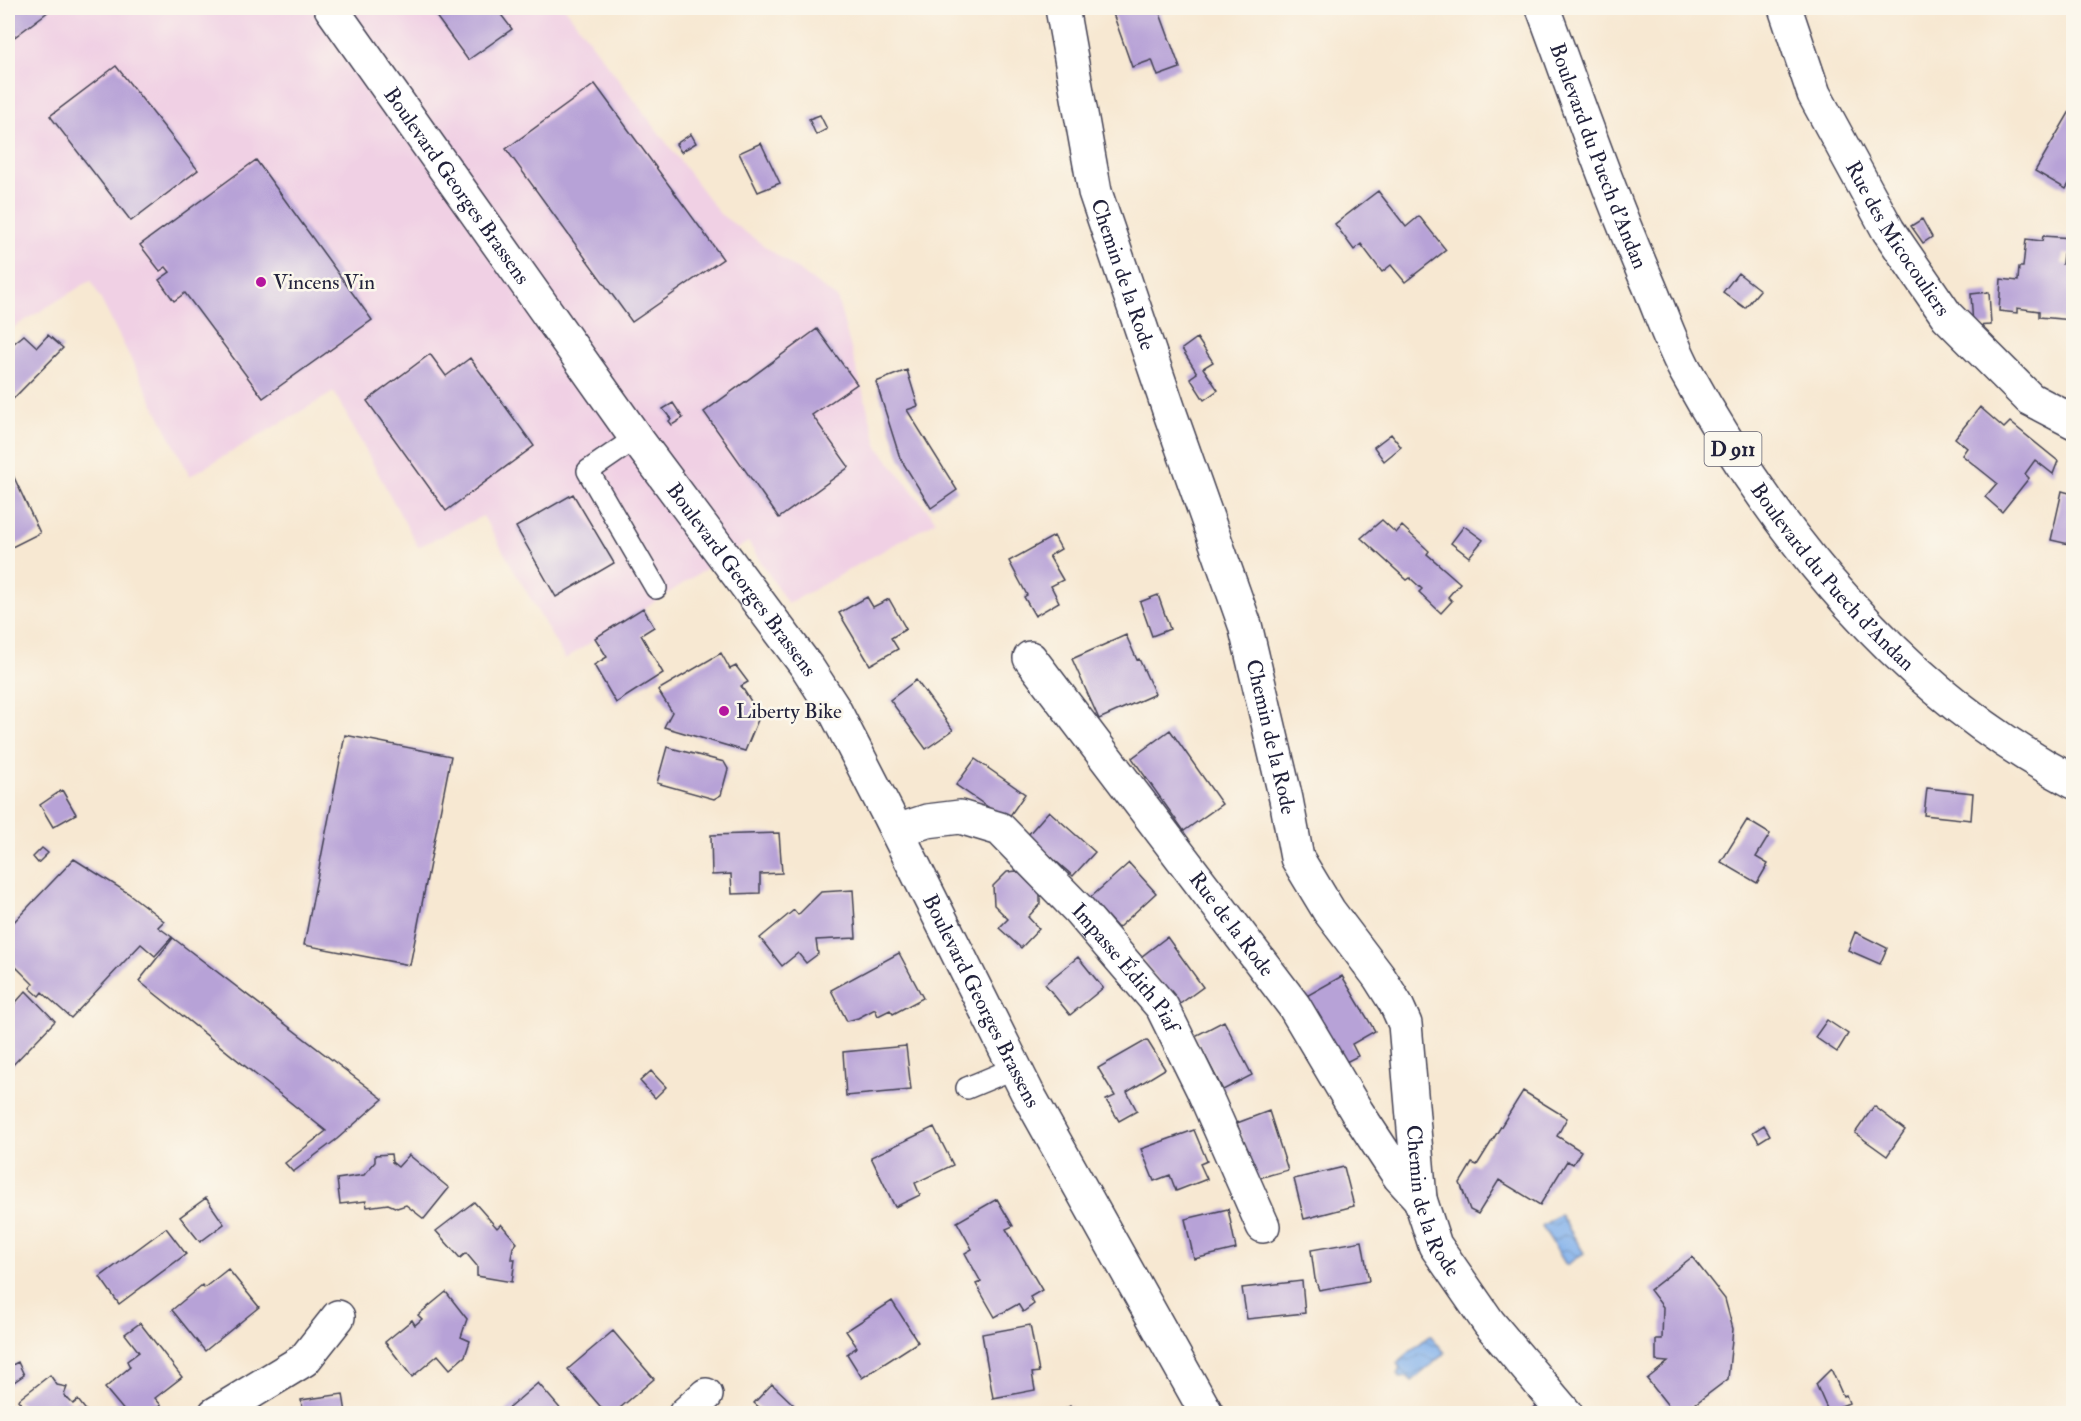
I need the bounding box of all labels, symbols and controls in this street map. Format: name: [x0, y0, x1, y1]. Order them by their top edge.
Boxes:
street label: Boulevard du Puech d'Andan: [1543, 40, 1653, 273]
street label: Boulevard Georges Brassens: [378, 82, 536, 290]
street label: Rue des Micocouliers: [1839, 156, 1956, 322]
street label: Chemin de la Rode: [1084, 195, 1161, 354]
place label: Vincens Vin: [273, 269, 375, 296]
marker: Vincens Vin: [254, 275, 268, 289]
road number: D 911: [1704, 432, 1762, 466]
street label: Boulevard Georges Brassens: [660, 478, 823, 682]
street label: Boulevard du Puech d'Andan: [1744, 478, 1920, 677]
street label: Chemin de la Rode: [1240, 657, 1302, 817]
place label: Liberty Bike: [736, 698, 842, 725]
marker: Liberty Bike: [717, 704, 731, 718]
street label: Rue de la Rode: [1183, 866, 1280, 983]
street label: Boulevard Georges Brassens: [916, 890, 1046, 1113]
street label: Impasse Édith Piaf: [1066, 897, 1186, 1039]
street label: Chemin de la Rode: [1400, 1124, 1466, 1282]

